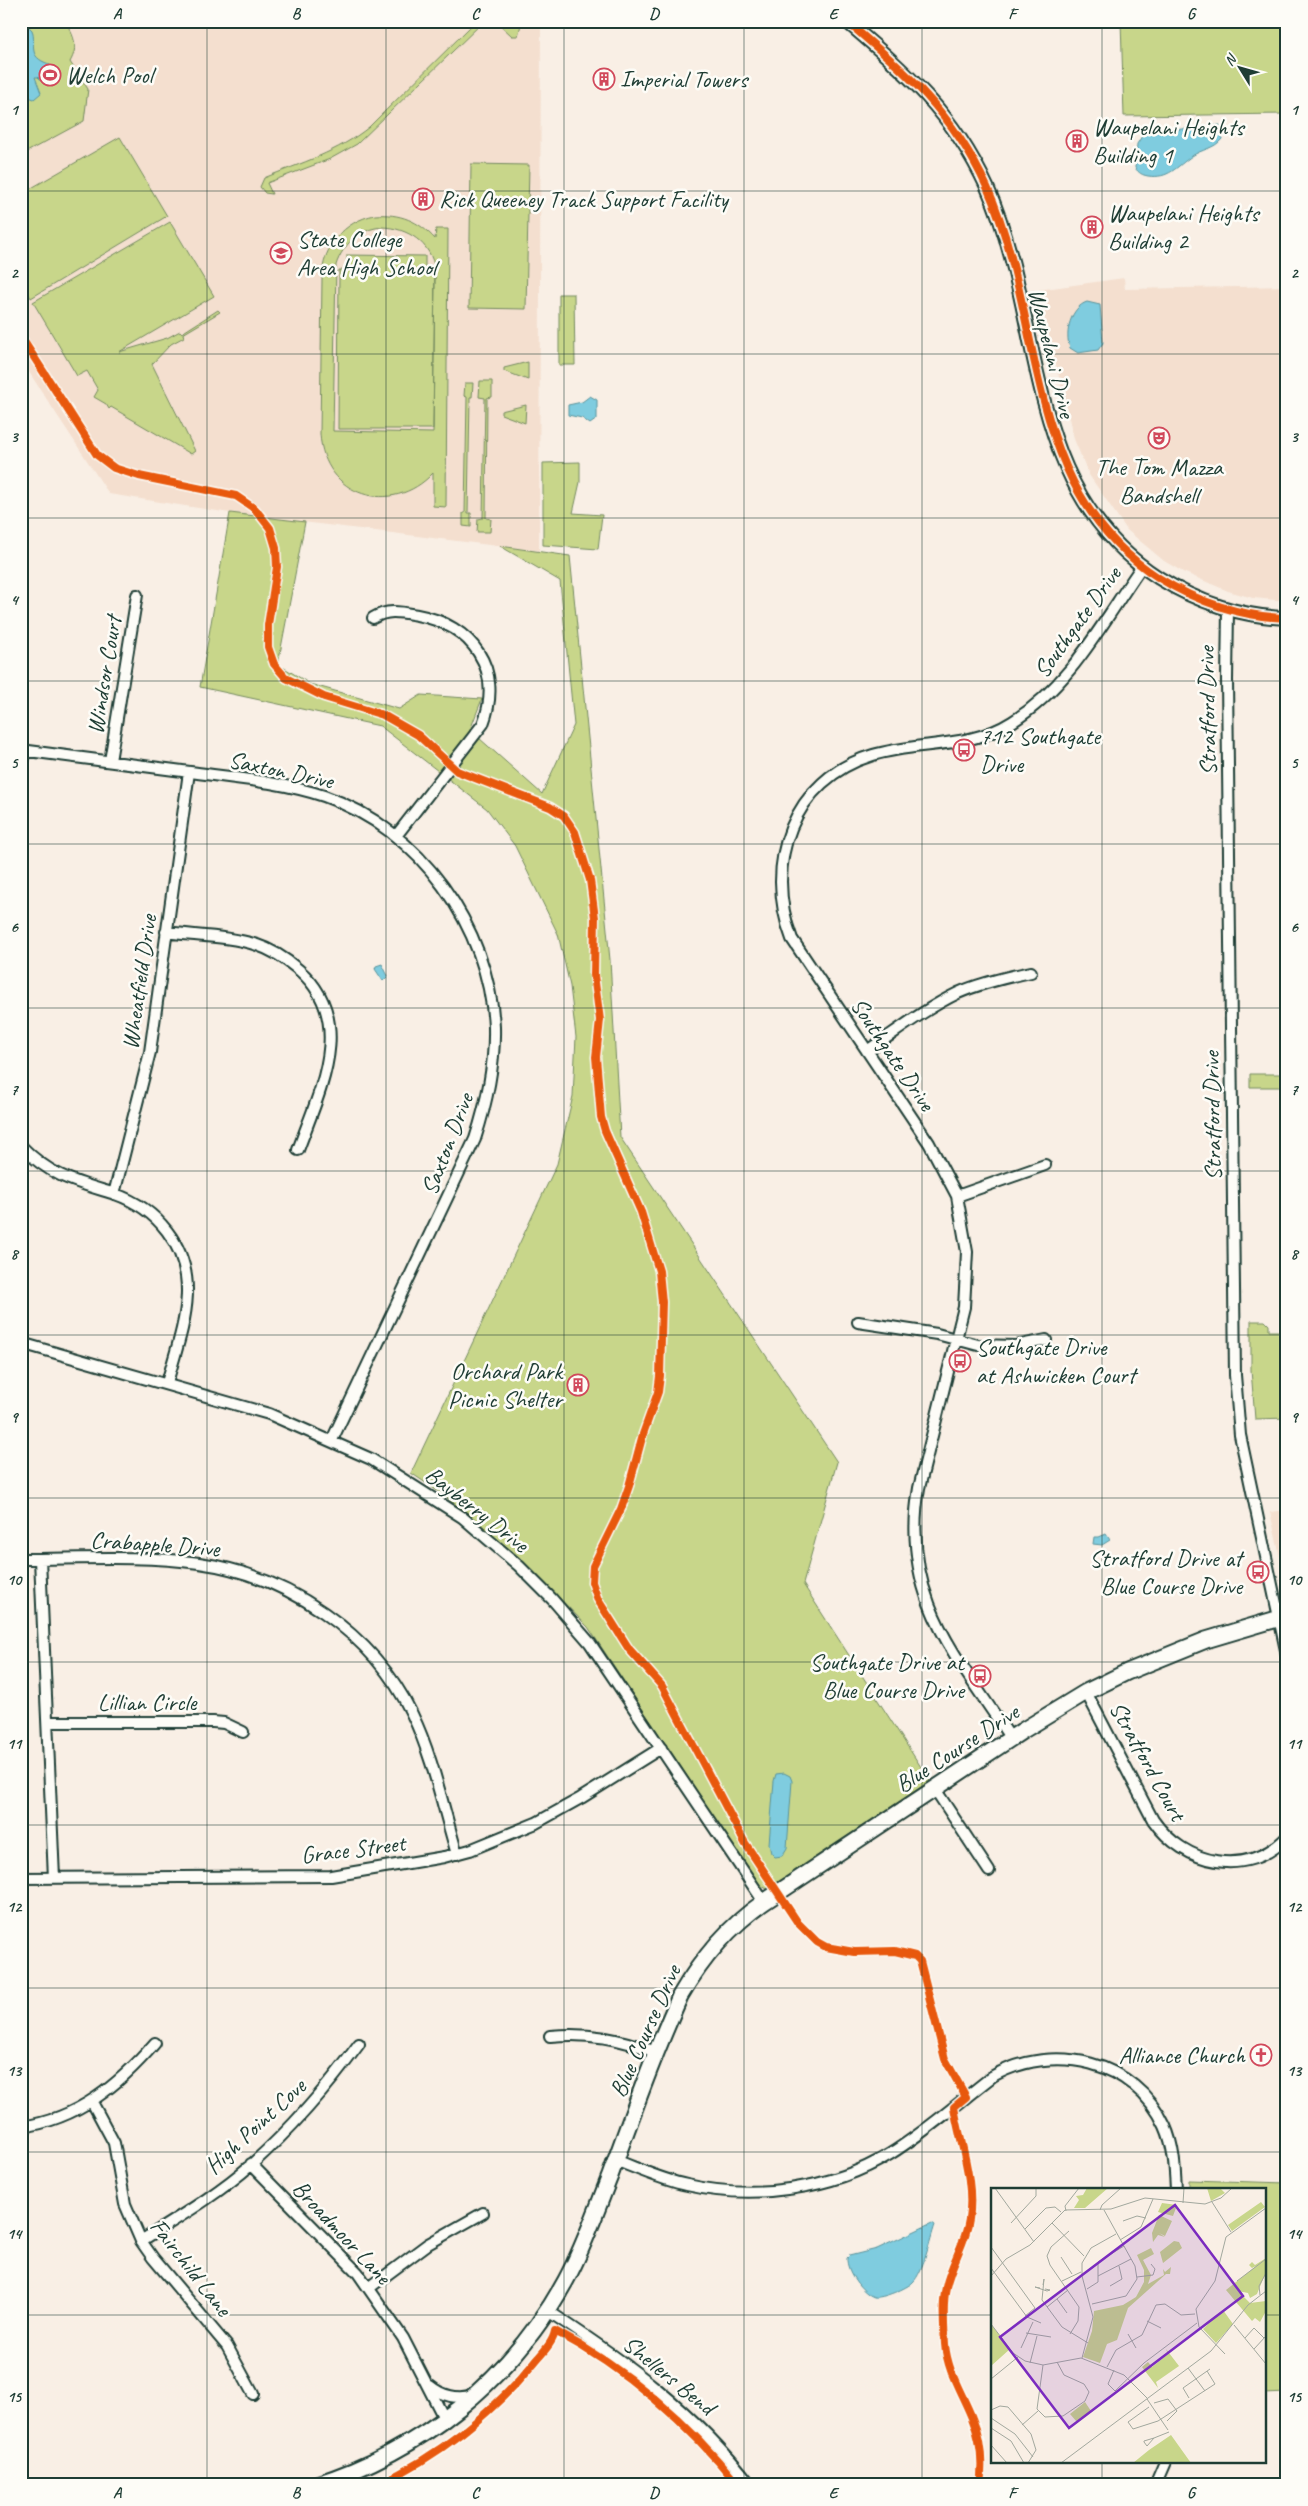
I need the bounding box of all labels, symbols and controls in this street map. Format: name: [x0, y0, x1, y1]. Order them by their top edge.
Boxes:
text: A: [113, 4, 123, 24]
text: B: [292, 4, 302, 24]
text: C: [471, 4, 481, 24]
text: D: [649, 4, 660, 24]
text: E: [829, 4, 840, 24]
text: F: [1008, 4, 1019, 24]
text: G: [1187, 4, 1197, 24]
north arrow: [1216, 42, 1266, 92]
text: N: [1221, 50, 1241, 69]
place label: Welch Pool: [66, 60, 157, 90]
sports icon: Welch Pool: [38, 63, 62, 87]
place label: Imperial Towers: [620, 64, 750, 94]
building icon: Imperial Towers: [592, 67, 616, 91]
text: 1: [10, 100, 19, 120]
text: 1: [1290, 100, 1299, 120]
place label: Waupelani Heights Building 1: [1093, 112, 1246, 170]
building icon: Waupelani Heights Building 1: [1065, 129, 1089, 153]
place label: Rick Queeney Track Support Facility: [439, 184, 730, 214]
building icon: Rick Queeney Track Support Facility: [411, 187, 435, 211]
place label: Waupelani Heights Building 2: [1108, 198, 1261, 256]
building icon: Waupelani Heights Building 2: [1080, 215, 1104, 239]
place label: State College Area High School: [297, 224, 440, 282]
school or university icon: State College Area High School: [269, 241, 293, 265]
text: 2: [10, 263, 19, 283]
text: 2: [1290, 263, 1299, 283]
street label: Waupelani Drive: [1021, 285, 1083, 423]
theatre icon: The Tom Mazza Bandshell: [1147, 426, 1171, 450]
text: 3: [10, 427, 19, 447]
text: 3: [1290, 427, 1299, 447]
place label: The Tom Mazza Bandshell: [1096, 452, 1224, 510]
street label: Southgate Drive: [1027, 559, 1129, 684]
text: 4: [10, 590, 19, 610]
text: 4: [1290, 590, 1299, 610]
street label: Windsor Court: [80, 611, 129, 736]
street label: Stratford Drive: [1191, 644, 1223, 776]
place label: 712 Southgate Drive: [980, 721, 1102, 779]
bus stop icon: 712 Southgate Drive: [952, 738, 976, 762]
street label: Saxton Drive: [226, 744, 338, 796]
text: 5: [11, 753, 20, 773]
text: 5: [1291, 753, 1300, 773]
street label: Wheatfield Drive: [115, 911, 164, 1051]
text: 6: [10, 917, 19, 937]
text: 6: [1290, 917, 1299, 937]
street label: Southgate Drive: [844, 992, 943, 1118]
street label: Stratford Drive: [1196, 1049, 1228, 1181]
text: 7: [10, 1080, 19, 1100]
text: 7: [1290, 1080, 1299, 1100]
street label: Saxton Drive: [414, 1087, 481, 1199]
text: 8: [10, 1244, 19, 1264]
text: 8: [1290, 1244, 1299, 1264]
place label: Southgate Drive at Ashwicken Court: [976, 1332, 1138, 1390]
bus stop icon: Southgate Drive at Ashwicken Court: [948, 1349, 972, 1373]
place label: Orchard Park Picnic Shelter: [448, 1356, 564, 1414]
building icon: Orchard Park Picnic Shelter: [566, 1373, 590, 1397]
text: 9: [10, 1407, 19, 1427]
text: 9: [1290, 1407, 1299, 1427]
street label: Bayberry Drive: [419, 1459, 536, 1560]
street label: Crabapple Drive: [90, 1525, 223, 1564]
place label: Stratford Drive at Blue Course Drive: [1089, 1543, 1245, 1601]
bus stop icon: Stratford Drive at Blue Course Drive: [1246, 1560, 1270, 1584]
text: 10: [7, 1570, 23, 1590]
text: 10: [1287, 1570, 1303, 1590]
place label: Southgate Drive at Blue Course Drive: [809, 1647, 966, 1705]
bus stop icon: Southgate Drive at Blue Course Drive: [968, 1664, 992, 1688]
street label: Lillian Circle: [98, 1687, 199, 1717]
street label: Blue Course Drive: [890, 1696, 1026, 1799]
street label: Stratford Court: [1103, 1696, 1194, 1828]
text: 11: [7, 1734, 23, 1754]
text: 11: [1287, 1734, 1303, 1754]
street label: Grace Street: [299, 1827, 409, 1870]
text: 12: [7, 1897, 23, 1917]
text: 12: [1287, 1897, 1303, 1917]
street label: Blue Course Drive: [603, 1958, 688, 2102]
place label: Alliance Church: [1119, 2040, 1246, 2070]
church icon: Alliance Church: [1249, 2043, 1273, 2067]
text: 13: [7, 2061, 23, 2081]
text: 13: [1287, 2061, 1303, 2081]
street label: High Point Cove: [198, 2070, 314, 2180]
street label: Broadmoor Lane: [286, 2174, 399, 2292]
inset map: [991, 2188, 1266, 2464]
street label: Fairchild Lane: [143, 2212, 240, 2324]
text: 14: [7, 2224, 23, 2244]
text: 14: [1287, 2224, 1303, 2244]
street label: Shellers Bend: [617, 2329, 724, 2424]
text: 15: [7, 2387, 23, 2407]
text: 15: [1287, 2387, 1303, 2407]
text: A: [113, 2483, 123, 2503]
text: B: [292, 2483, 302, 2503]
text: C: [471, 2483, 481, 2503]
text: D: [649, 2483, 660, 2503]
text: E: [829, 2483, 840, 2503]
text: F: [1008, 2483, 1019, 2503]
text: G: [1187, 2483, 1197, 2503]

